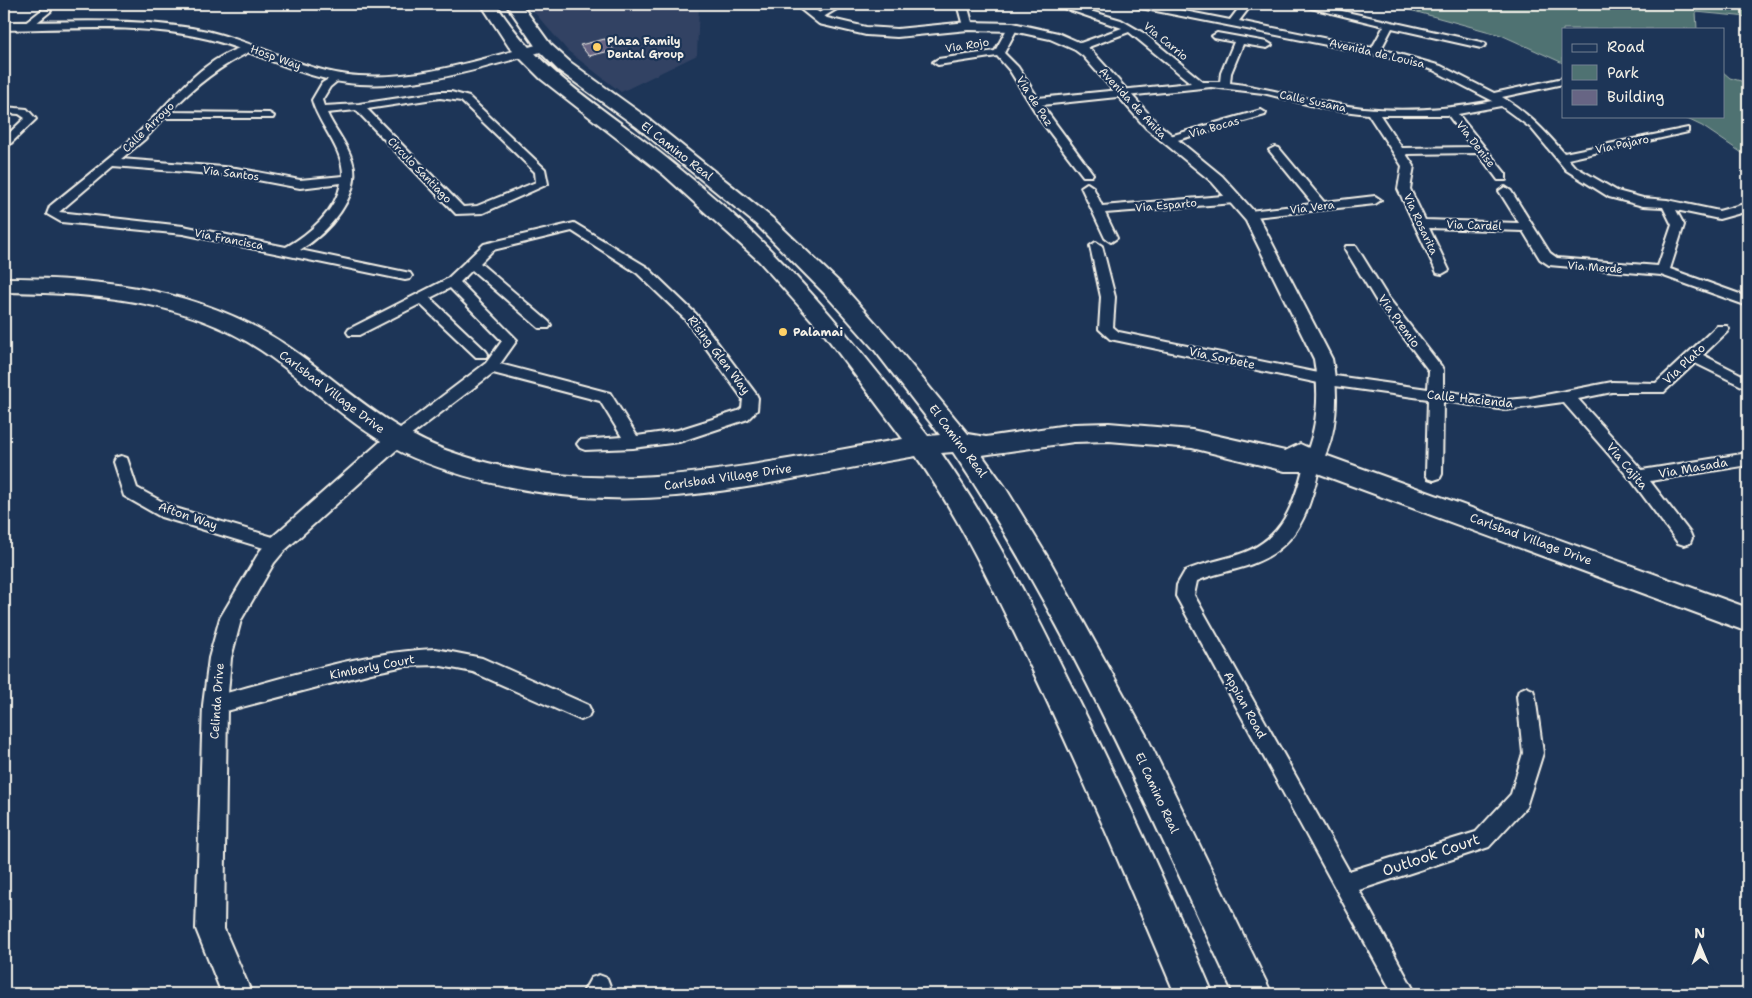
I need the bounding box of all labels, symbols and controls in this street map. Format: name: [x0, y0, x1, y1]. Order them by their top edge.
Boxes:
street label: Via Carrio: [1140, 19, 1191, 64]
legend: [1562, 28, 1724, 118]
place label: Plaza Family Dental Group: [607, 34, 684, 62]
street label: Via Rojo: [944, 35, 990, 56]
street label: Avenida de Louisa: [1328, 35, 1426, 72]
text: Road: [1607, 37, 1645, 57]
street label: Hosp Way: [248, 41, 303, 74]
marker: Plaza Family Dental Group: [591, 41, 603, 53]
text: Park: [1607, 63, 1639, 83]
street label: Avenida de Anita: [1096, 64, 1170, 142]
street label: Via de Paz: [1013, 73, 1056, 129]
street label: Calle Susana: [1278, 87, 1348, 116]
text: Building: [1607, 87, 1664, 107]
street label: Calle Arroyo: [119, 99, 178, 156]
street label: Via Bocas: [1187, 113, 1241, 142]
street label: El Camino Real: [638, 118, 717, 184]
street label: Via Denise: [1453, 118, 1499, 171]
street label: Via Pajaro: [1594, 131, 1651, 157]
street label: Circulo Santiago: [384, 134, 455, 207]
street label: Via Santos: [202, 163, 260, 184]
street label: Via Rosarita: [1400, 191, 1441, 257]
street label: Via Esparto: [1135, 195, 1198, 216]
street label: Via Vera: [1289, 197, 1335, 218]
street label: Via Cardel: [1446, 217, 1503, 234]
street label: Via Francisca: [193, 225, 265, 254]
street label: Via Merde: [1567, 258, 1623, 277]
street label: Via Premio: [1374, 291, 1424, 351]
street label: Rising Glen Way: [684, 312, 754, 398]
place label: Palamai: [793, 324, 844, 340]
marker: Palamai: [777, 326, 789, 338]
street label: Via Plato: [1659, 340, 1709, 388]
street label: Via Sorbete: [1187, 343, 1257, 373]
street label: Carlsbad Village Drive: [276, 347, 388, 437]
street label: Calle Hacienda: [1426, 387, 1514, 412]
street label: El Camino Real: [925, 401, 991, 481]
street label: Via Cajita: [1603, 439, 1652, 493]
street label: Via Masada: [1657, 454, 1729, 482]
street label: Carlsbad Village Drive: [663, 460, 793, 494]
street label: Afton Way: [156, 498, 220, 534]
street label: Carlsbad Village Drive: [1468, 509, 1594, 569]
street label: Kimberly Court: [328, 651, 416, 683]
street label: Celinda Drive: [206, 662, 228, 740]
street label: Appian Road: [1220, 669, 1270, 742]
street label: El Camino Real: [1131, 750, 1183, 836]
street label: Outlook Court: [1380, 829, 1482, 881]
north arrow: [1674, 920, 1724, 970]
text: N: [1694, 924, 1705, 942]

